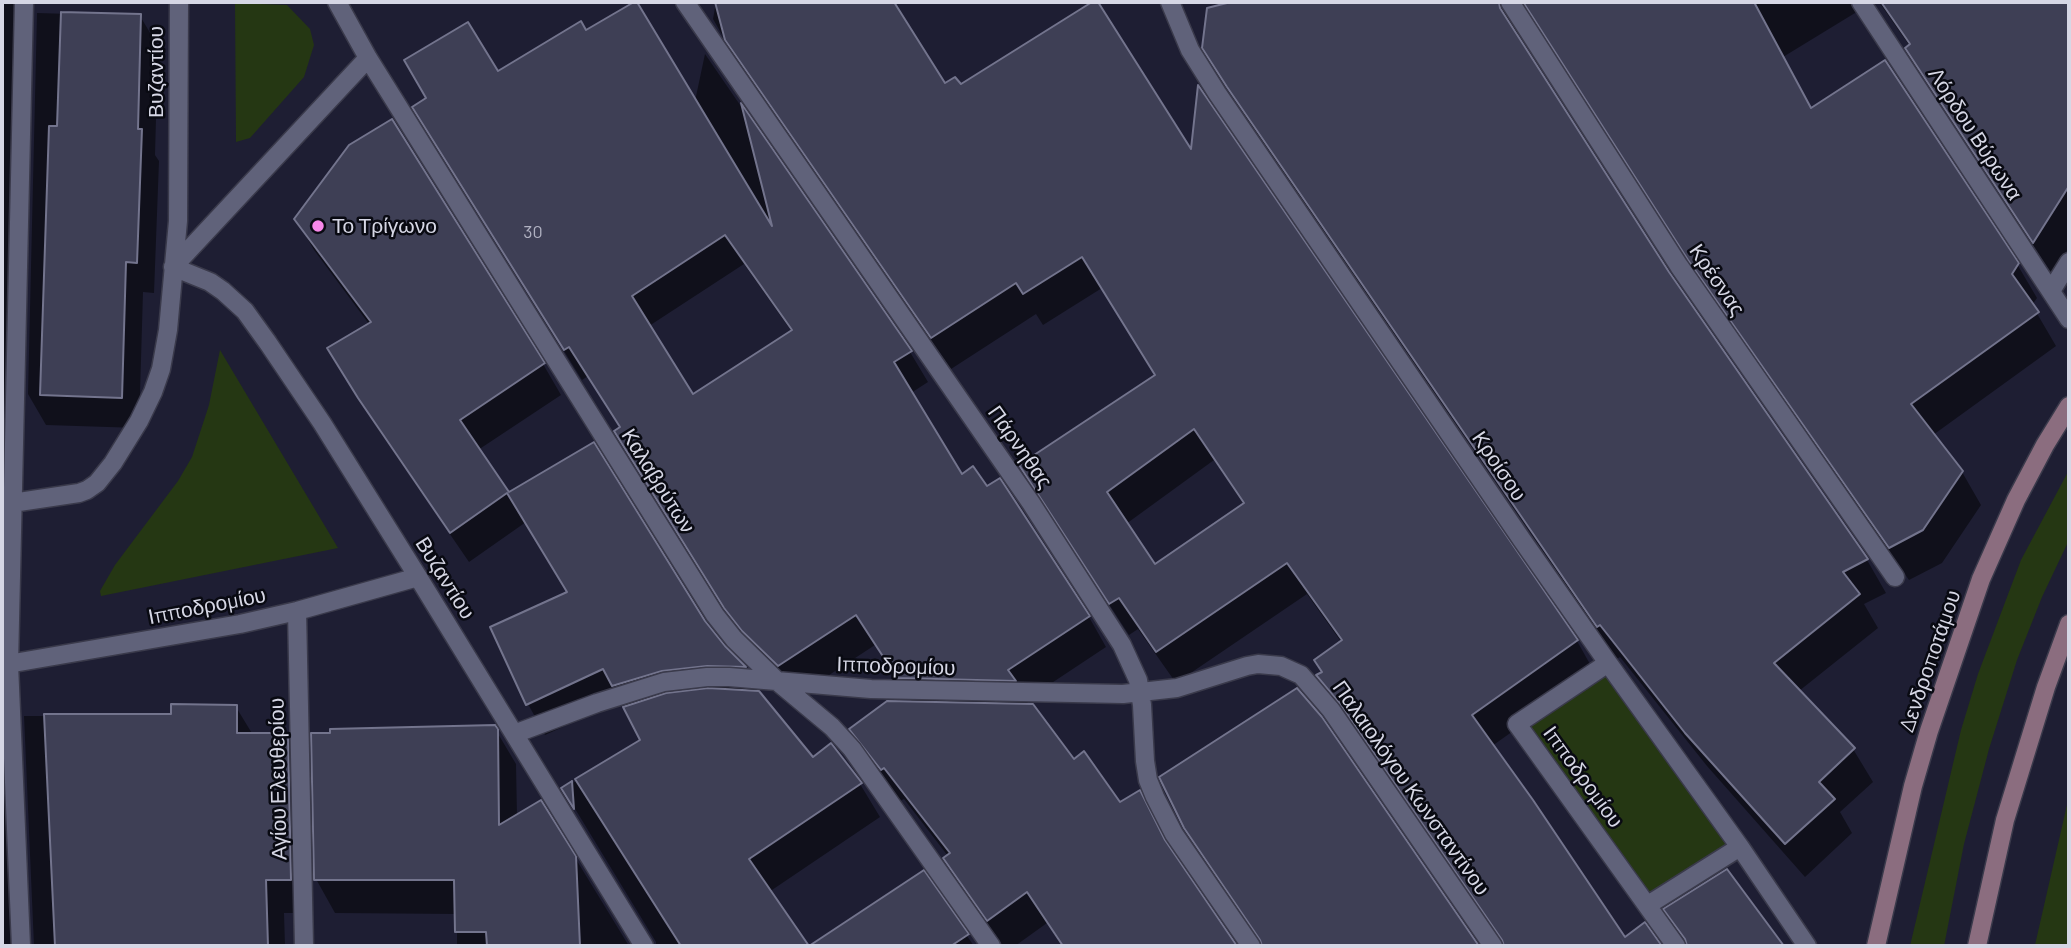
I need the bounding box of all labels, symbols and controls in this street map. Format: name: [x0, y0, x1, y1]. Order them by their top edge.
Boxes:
street label: Βυζαντίου: [143, 26, 169, 118]
street label: Λόρδου Βύρωνα: [1923, 63, 2027, 205]
place label: Το Τρίγωνο: [332, 213, 437, 239]
marker: Το Τρίγωνο: [310, 218, 326, 234]
house number: 30: [523, 221, 543, 243]
street label: Κρέσνας: [1684, 239, 1750, 321]
street label: Πάρνηθας: [982, 401, 1058, 493]
street label: Καλαβρύτων: [616, 424, 700, 538]
street label: Κροίσου: [1467, 426, 1531, 506]
street label: Βυζαντίου: [410, 532, 480, 624]
street label: Ιπποδρομίου: [146, 582, 268, 630]
street label: Δενδροποτάμου: [1894, 587, 1966, 735]
street label: Ιπποδρομίου: [836, 651, 956, 681]
street label: Παλαιολόγου Κωνσταντίνου: [1327, 676, 1495, 900]
street label: Αγίου Ελευθερίου: [264, 698, 292, 860]
street label: Ιπποδρομίου: [1538, 721, 1628, 833]

